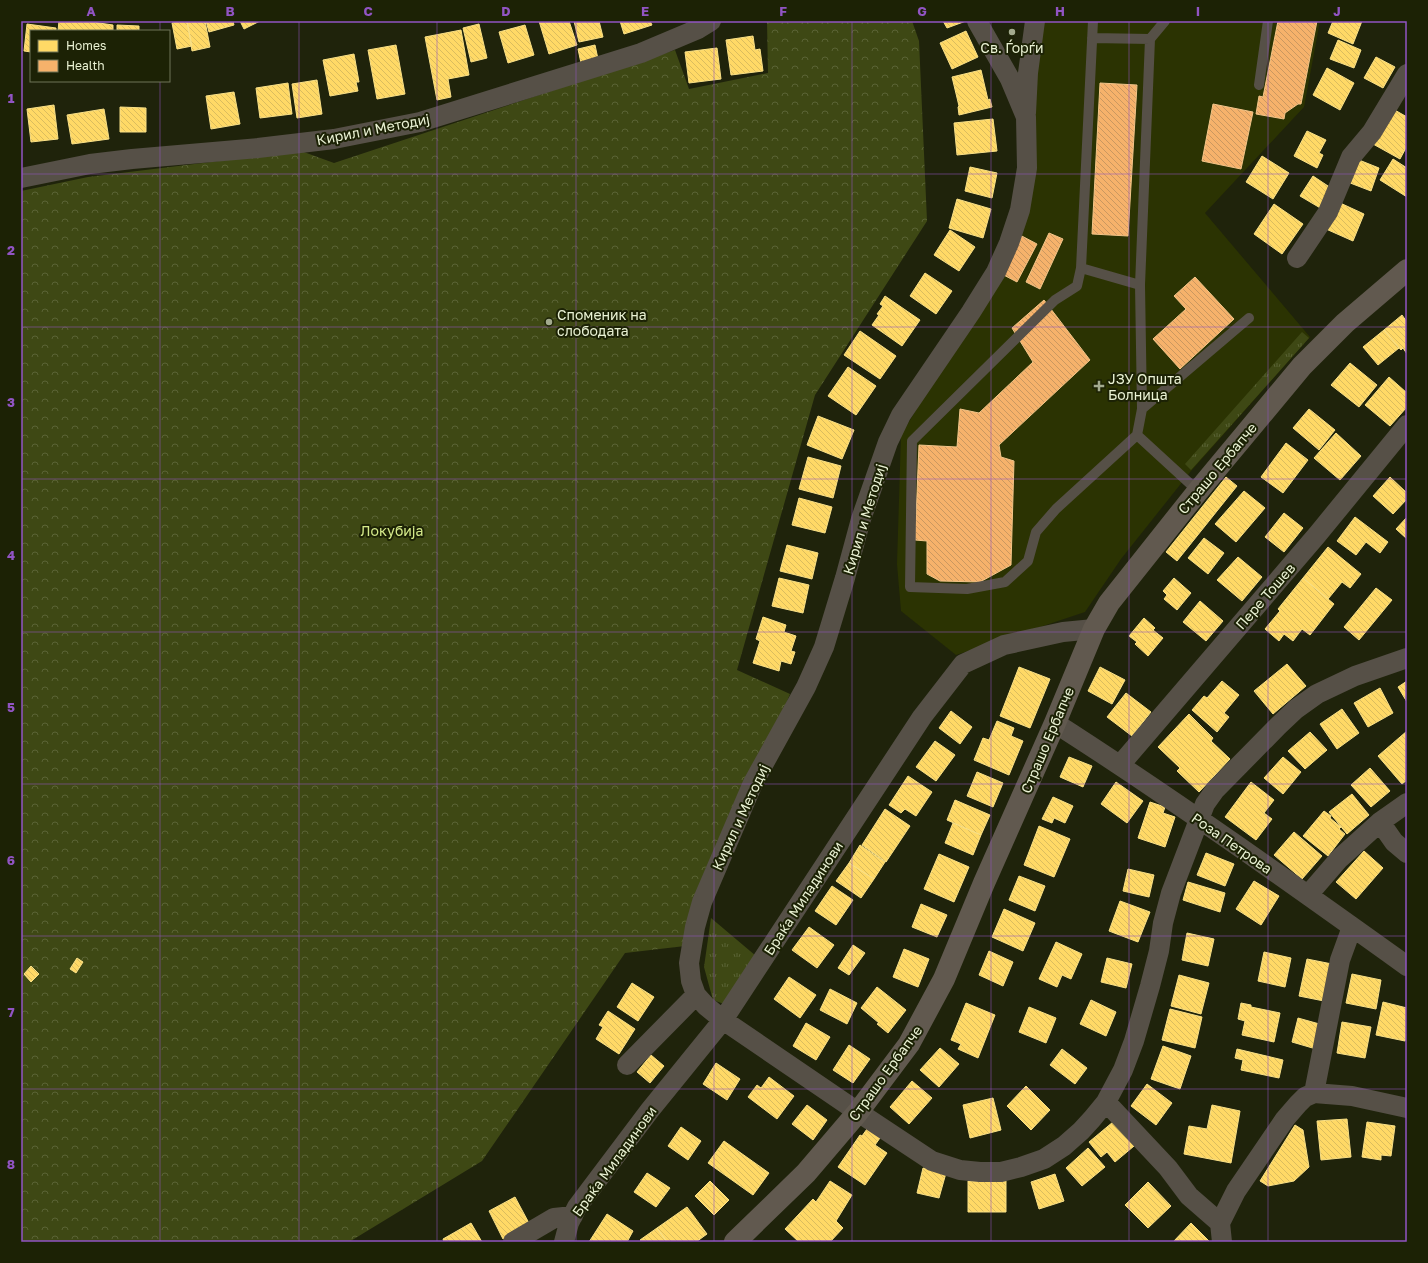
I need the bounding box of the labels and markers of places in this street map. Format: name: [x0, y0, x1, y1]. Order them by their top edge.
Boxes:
marker: Св. Ѓорѓи: [1007, 27, 1017, 37]
place label: Св. Ѓорѓи: [980, 39, 1044, 56]
place label: Споменик на слободата: [557, 306, 647, 339]
marker: Споменик на слободата: [544, 317, 554, 327]
place label: ЈЗУ Општа Болница: [1108, 370, 1182, 403]
marker: ЈЗУ Општа Болница: [1093, 380, 1105, 392]

